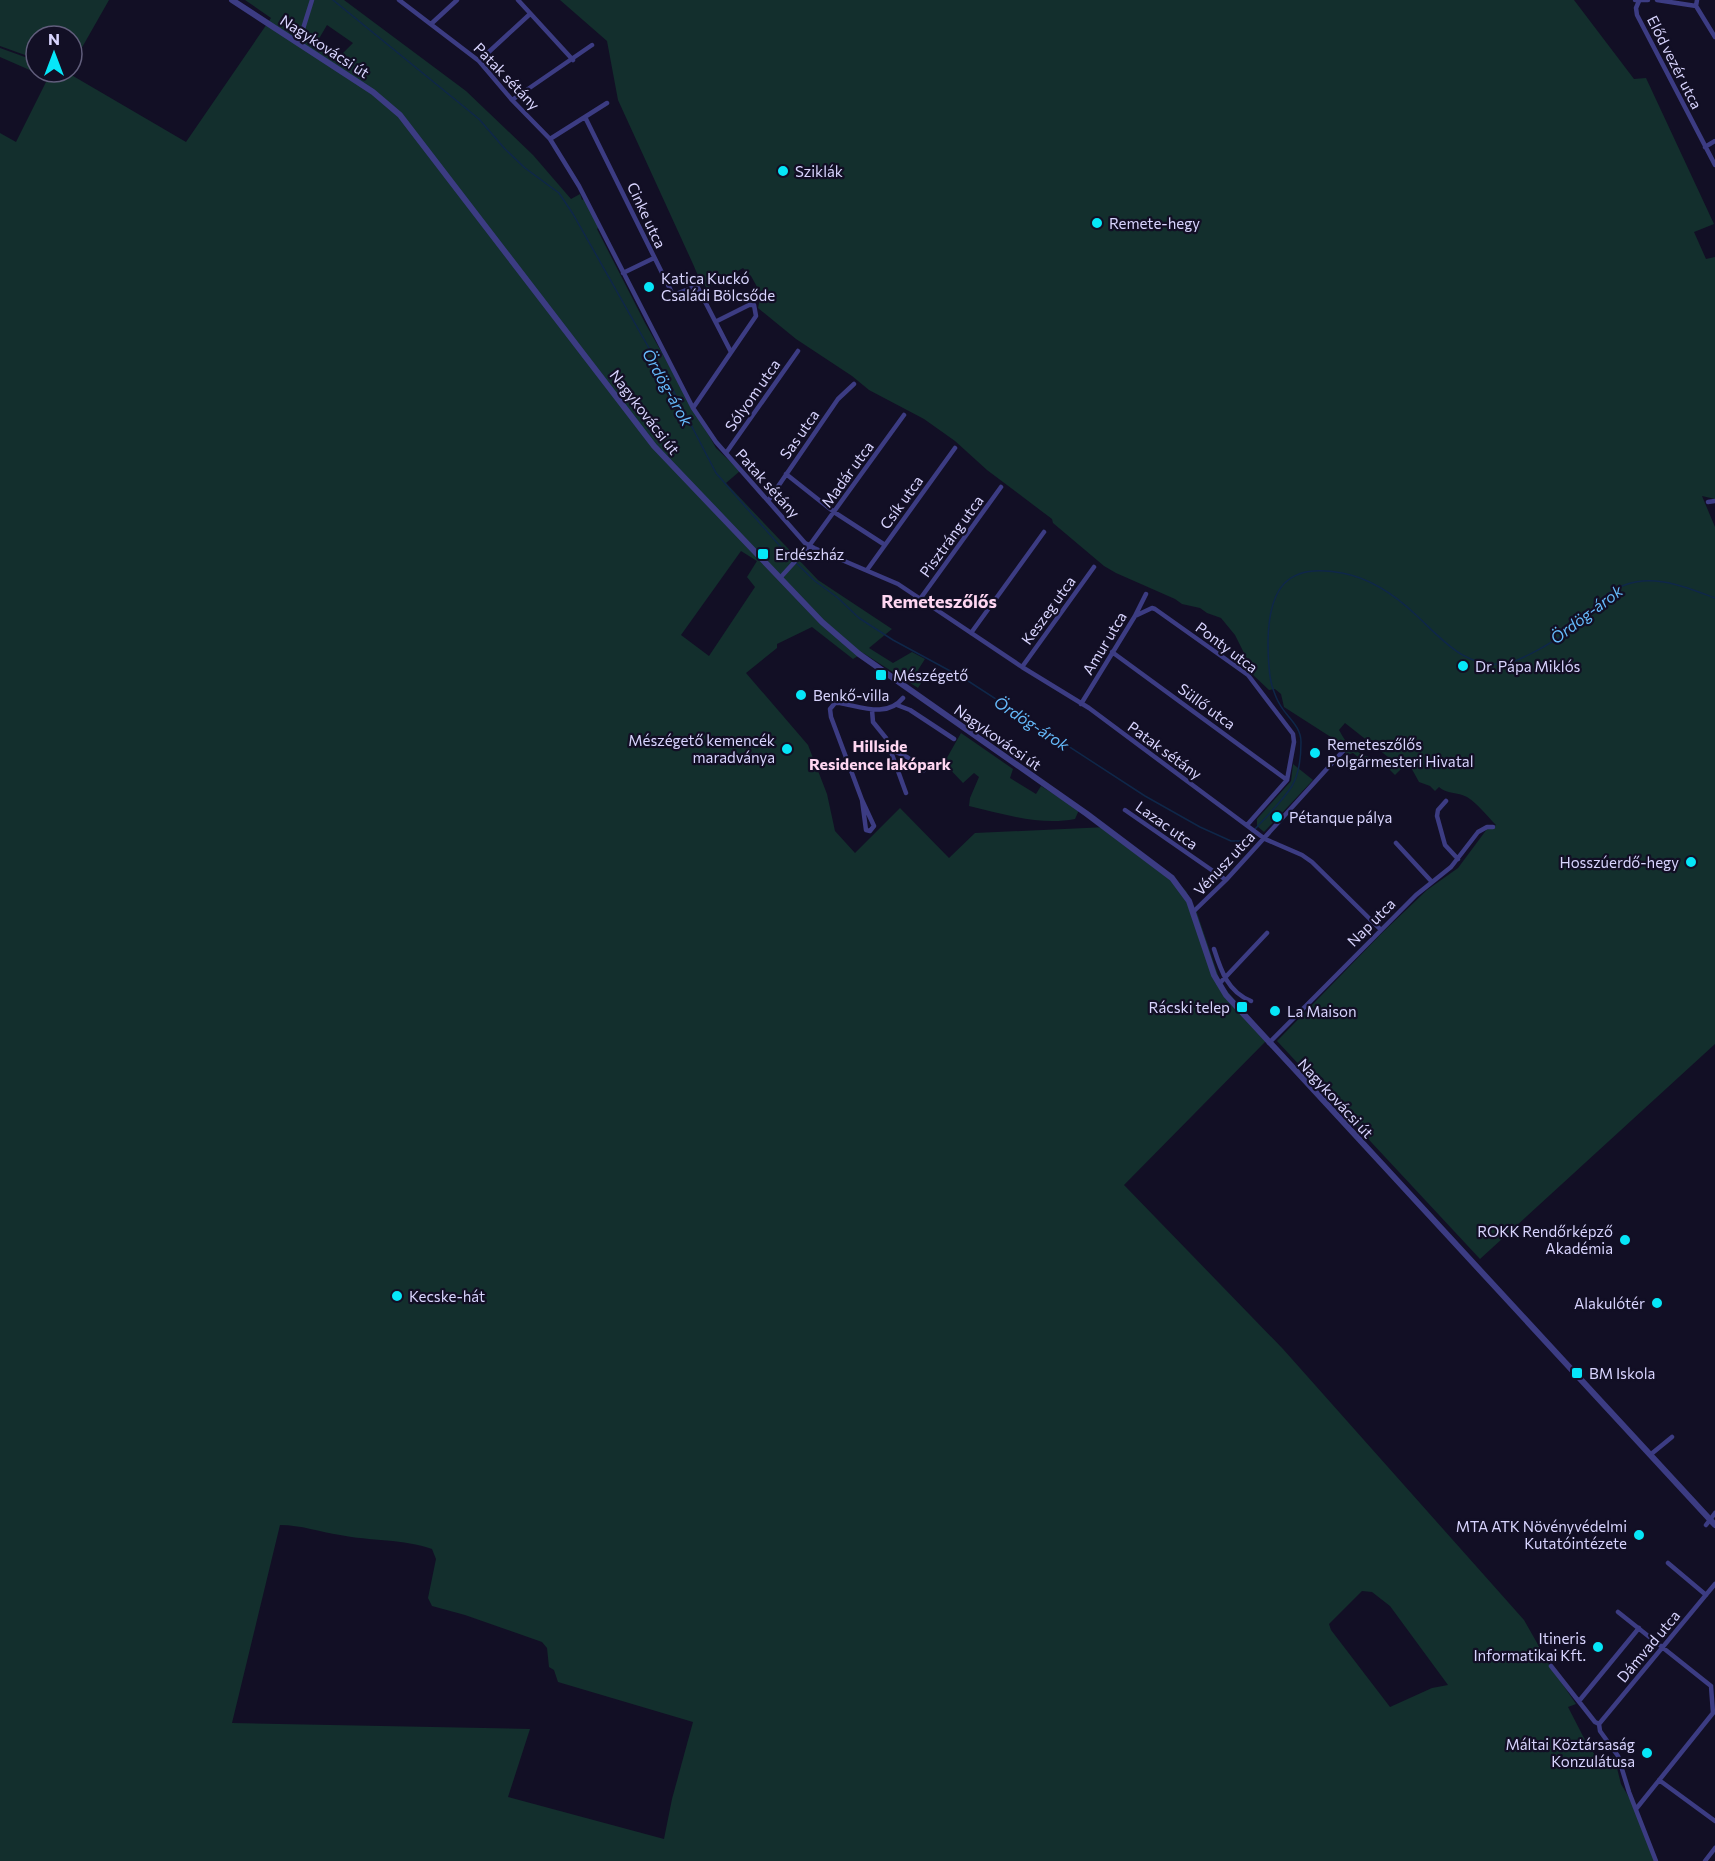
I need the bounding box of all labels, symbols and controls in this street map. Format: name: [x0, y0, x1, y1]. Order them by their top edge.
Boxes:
street label: Nagykovácsi út: [277, 11, 373, 81]
street label: Előd vezér utca: [1644, 12, 1706, 112]
north arrow: [24, 24, 84, 84]
text: N: [48, 29, 60, 48]
street label: Patak sétány: [470, 38, 544, 114]
place label: Sziklák: [795, 162, 843, 180]
marker: Sziklák: [776, 164, 790, 178]
street label: Cinke utca: [624, 179, 670, 251]
place label: Remete-hegy: [1109, 214, 1200, 232]
marker: Remete-hegy: [1090, 216, 1104, 230]
place label: Katica Kuckó Családi Bölcsőde: [661, 269, 775, 304]
marker: Katica Kuckó Családi Bölcsőde: [642, 280, 656, 294]
water label: Ördög-árok: [639, 345, 697, 429]
street label: Sólyom utca: [721, 356, 783, 434]
street label: Nagykovácsi út: [606, 366, 684, 458]
street label: Sas utca: [776, 406, 822, 462]
street label: Madár utca: [817, 438, 877, 510]
street label: Patak sétány: [732, 445, 804, 522]
street label: Csík utca: [876, 472, 926, 532]
street label: Pisztráng utca: [915, 492, 987, 580]
place label: Erdészház: [775, 545, 844, 563]
marker: Erdészház: [756, 547, 770, 561]
street label: Keszeg utca: [1017, 572, 1079, 648]
water label: Ördög-árok: [1546, 580, 1626, 647]
district label: Remeteszőlős: [881, 590, 997, 612]
street label: Amur utca: [1078, 608, 1130, 678]
street label: Ponty utca: [1192, 618, 1262, 676]
place label: Dr. Pápa Miklós: [1475, 657, 1580, 675]
marker: Dr. Pápa Miklós: [1456, 659, 1470, 673]
place label: Mészégető: [893, 666, 968, 684]
marker: Mészégető: [874, 668, 888, 682]
street label: Süllő utca: [1175, 679, 1239, 733]
place label: Benkő-villa: [813, 686, 889, 704]
marker: Benkő-villa: [794, 688, 808, 702]
water label: Ördög-árok: [991, 692, 1073, 754]
street label: Nagykovácsi út: [951, 700, 1045, 774]
street label: Patak sétány: [1125, 717, 1206, 783]
place label: Mészégető kemencék maradványa: [628, 731, 775, 766]
place label: Remeteszőlős Polgármesteri Hivatal: [1327, 735, 1473, 770]
district label: Hillside Residence lakópark: [809, 736, 952, 773]
marker: Mészégető kemencék maradványa: [780, 742, 794, 756]
marker: Remeteszőlős Polgármesteri Hivatal: [1308, 746, 1322, 760]
street label: Lazac utca: [1132, 797, 1202, 853]
place label: Pétanque pálya: [1289, 808, 1392, 826]
marker: Pétanque pálya: [1270, 810, 1284, 824]
street label: Vénusz utca: [1190, 827, 1258, 899]
place label: Hosszúerdő-hegy: [1559, 853, 1679, 871]
marker: Hosszúerdő-hegy: [1684, 855, 1698, 869]
street label: Nap utca: [1343, 894, 1399, 950]
place label: Rácski telep: [1149, 998, 1230, 1016]
marker: Rácski telep: [1235, 1000, 1249, 1014]
place label: La Maison: [1287, 1002, 1357, 1020]
marker: La Maison: [1268, 1004, 1282, 1018]
street label: Nagykovácsi út: [1295, 1054, 1377, 1142]
place label: ROKK Rendőrképző Akadémia: [1477, 1222, 1613, 1257]
marker: ROKK Rendőrképző Akadémia: [1618, 1233, 1632, 1247]
place label: Kecske-hát: [409, 1287, 485, 1305]
marker: Kecske-hát: [390, 1289, 404, 1303]
place label: Alakulótér: [1574, 1294, 1645, 1312]
marker: Alakulótér: [1650, 1296, 1664, 1310]
place label: BM Iskola: [1589, 1364, 1655, 1382]
marker: BM Iskola: [1570, 1366, 1584, 1380]
place label: MTA ATK Növényvédelmi Kutatóintézete: [1456, 1517, 1627, 1552]
marker: MTA ATK Növényvédelmi Kutatóintézete: [1632, 1528, 1646, 1542]
street label: Dámvad utca: [1613, 1606, 1683, 1686]
place label: Itineris Informatikai Kft.: [1473, 1629, 1586, 1664]
marker: Itineris Informatikai Kft.: [1591, 1640, 1605, 1654]
place label: Máltai Köztársaság Konzulátusa: [1505, 1735, 1635, 1770]
marker: Máltai Köztársaság Konzulátusa: [1640, 1746, 1654, 1760]

